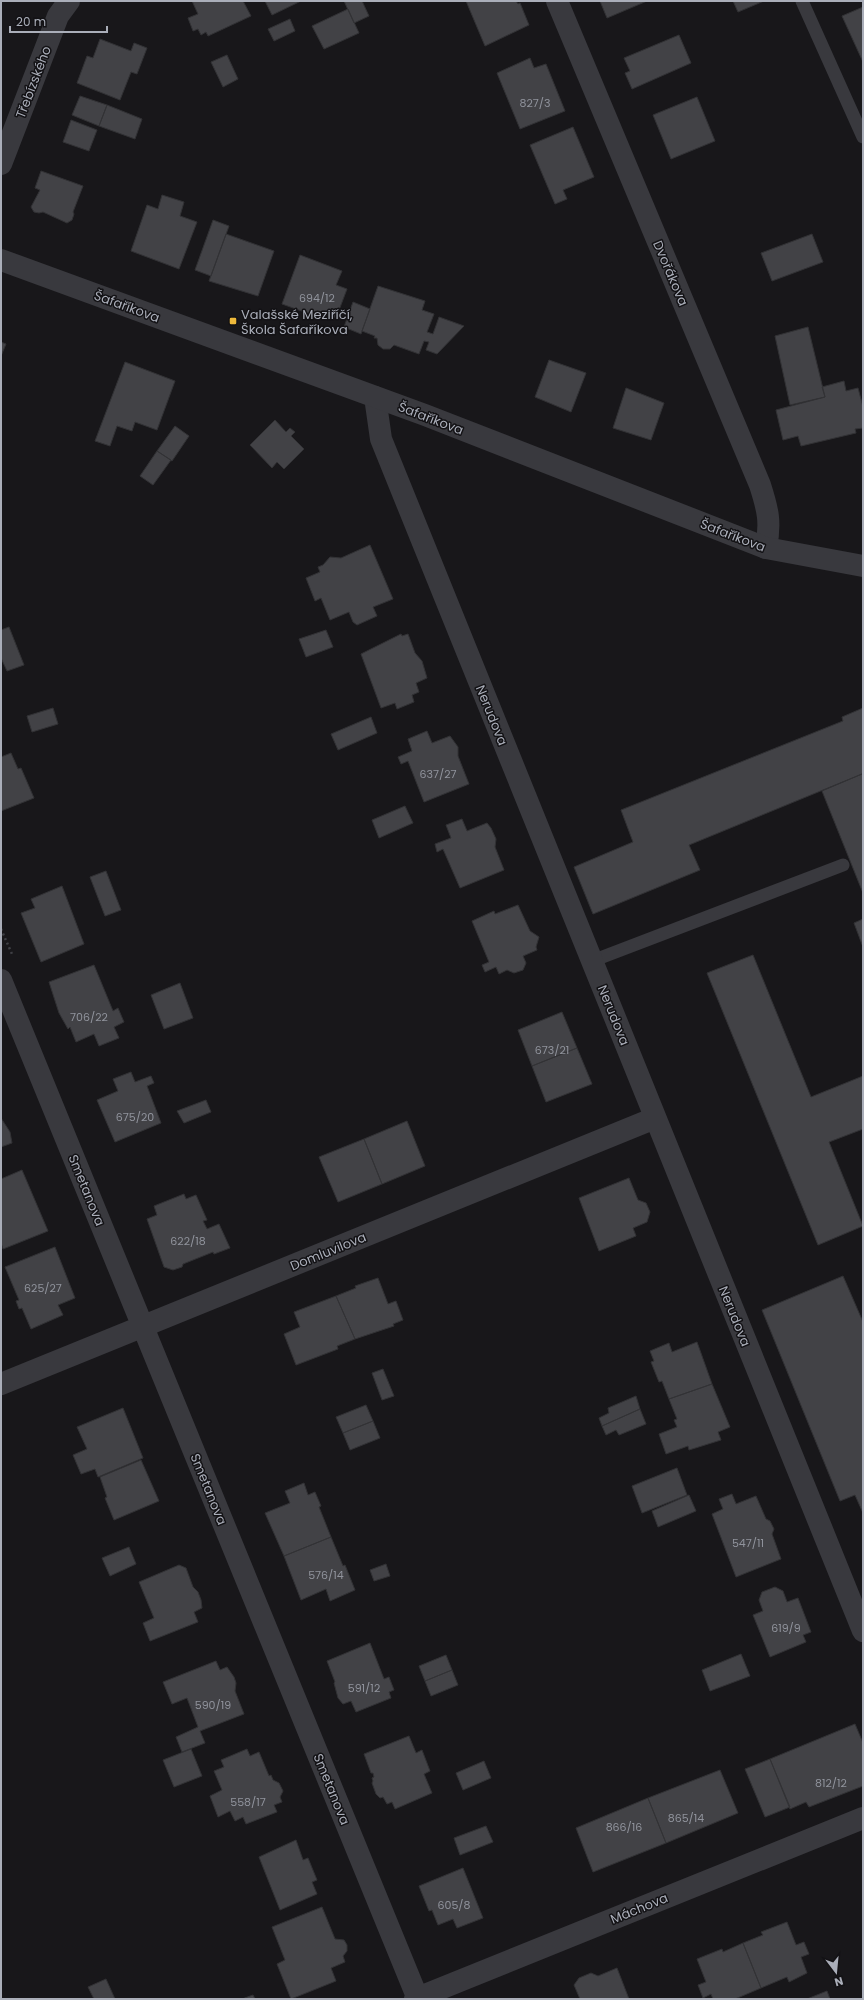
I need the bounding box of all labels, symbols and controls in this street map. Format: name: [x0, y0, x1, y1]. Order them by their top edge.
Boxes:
scale bar: [10, 8, 107, 34]
text: 20 m: [16, 13, 46, 30]
street label: Třebízského: [11, 43, 56, 121]
house number: 827/3: [520, 95, 551, 111]
street label: Dvořákova: [648, 237, 693, 309]
street label: Šafaříkova: [91, 286, 162, 327]
house number: 694/12: [299, 290, 335, 306]
place label: Valašské Meziříčí, Škola Šafaříkova: [241, 305, 353, 339]
marker: Valašské Meziříčí, Škola Šafaříkova: [228, 316, 238, 326]
street label: Šafaříkova: [395, 397, 466, 440]
street label: Šafaříkova: [697, 514, 768, 557]
street label: Nerudova: [471, 682, 512, 748]
house number: 637/27: [419, 766, 457, 782]
street label: Nerudova: [593, 982, 634, 1048]
house number: 706/22: [70, 1009, 108, 1025]
house number: 673/21: [535, 1042, 569, 1058]
house number: 675/20: [116, 1109, 154, 1125]
street label: Smetanova: [64, 1152, 109, 1229]
street label: Domluvilova: [287, 1228, 369, 1275]
house number: 622/18: [170, 1233, 206, 1249]
house number: 625/27: [24, 1280, 62, 1296]
street label: Nerudova: [714, 1283, 755, 1349]
street label: Smetanova: [186, 1451, 231, 1528]
house number: 547/11: [732, 1535, 764, 1551]
house number: 576/14: [308, 1567, 344, 1583]
house number: 619/9: [771, 1620, 801, 1636]
house number: 591/12: [348, 1680, 380, 1696]
house number: 590/19: [195, 1697, 231, 1713]
street label: Smetanova: [309, 1751, 354, 1828]
house number: 812/12: [815, 1775, 847, 1791]
house number: 558/17: [230, 1794, 266, 1810]
house number: 865/14: [668, 1810, 704, 1826]
house number: 866/16: [606, 1819, 642, 1835]
street label: Máchova: [608, 1888, 671, 1929]
house number: 605/8: [438, 1897, 471, 1913]
north arrow: [816, 1952, 856, 1992]
text: N: [833, 1973, 845, 1990]

